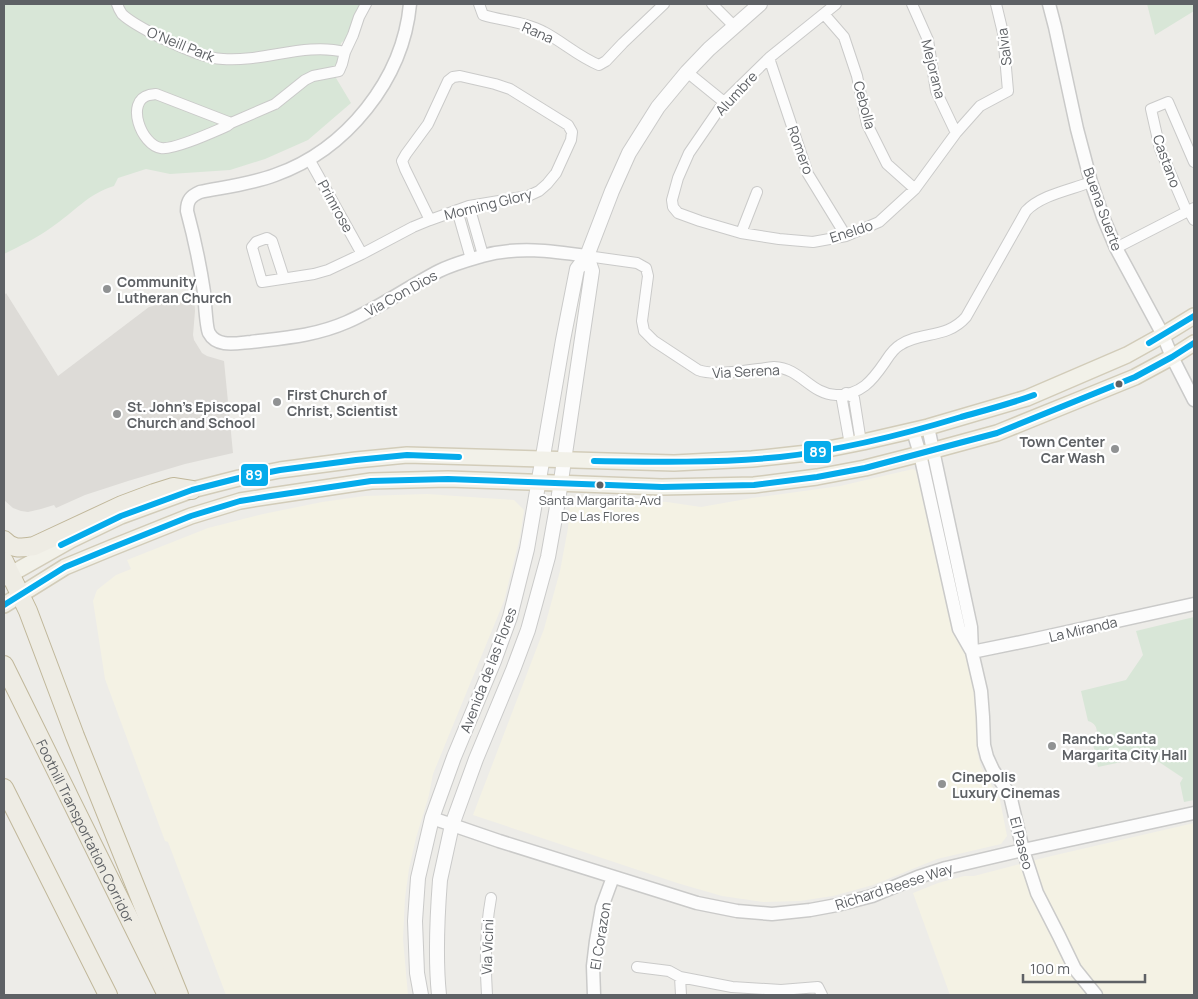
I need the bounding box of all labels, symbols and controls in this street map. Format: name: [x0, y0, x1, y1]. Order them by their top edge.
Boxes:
street label: Rana: [519, 17, 557, 47]
street label: O'Neill Park: [144, 22, 219, 67]
street label: Salvia: [992, 27, 1016, 67]
street label: Mejorana: [917, 37, 951, 101]
street label: Alumbre: [711, 67, 761, 119]
street label: Cebolla: [849, 79, 881, 131]
street label: Romero: [783, 123, 819, 177]
street label: Castano: [1149, 132, 1185, 190]
street label: Buena Suerte: [1079, 165, 1127, 253]
street label: Primrose: [314, 176, 358, 236]
street label: Morning Glory: [442, 184, 534, 224]
street label: Eneldo: [827, 215, 875, 247]
street label: Via Con Dios: [362, 265, 440, 321]
place label: Community Lutheran Church: [117, 272, 232, 307]
marker: Community Lutheran Church: [101, 283, 113, 295]
street label: Via Serena: [712, 360, 780, 382]
unlabelled marker: [1114, 379, 1124, 389]
place label: First Church of Christ, Scientist: [287, 385, 398, 420]
marker: First Church of Christ, Scientist: [271, 396, 283, 408]
place label: St. John's Episcopal Church and School: [127, 397, 261, 432]
marker: St. John's Episcopal Church and School: [111, 408, 123, 420]
place label: Town Center Car Wash: [1019, 432, 1105, 467]
line badge: 89: [803, 440, 832, 464]
text: 89: [809, 442, 827, 461]
marker: Town Center Car Wash: [1109, 443, 1121, 455]
line badge: 89: [240, 463, 269, 487]
text: 89: [245, 465, 263, 484]
marker: Santa Margarita-Avd De Las Flores: [595, 480, 605, 490]
place label: Santa Margarita-Avd De Las Flores: [539, 491, 661, 525]
street label: Avenida de las Flores: [455, 604, 521, 736]
street label: La Miranda: [1047, 612, 1119, 646]
place label: Rancho Santa Margarita City Hall: [1062, 729, 1187, 764]
street label: Foothill Transportation Corridor: [33, 736, 139, 926]
marker: Rancho Santa Margarita City Hall: [1046, 740, 1058, 752]
place label: Cinepolis Luxury Cinemas: [952, 767, 1060, 802]
marker: Cinepolis Luxury Cinemas: [936, 778, 948, 790]
street label: El Paseo: [1006, 815, 1038, 871]
street label: Richard Reese Way: [833, 858, 956, 914]
street label: El Corazon: [585, 901, 615, 971]
street label: Via Vicini: [477, 919, 497, 975]
scale bar: [1023, 952, 1146, 984]
text: 100 m: [1030, 958, 1070, 979]

